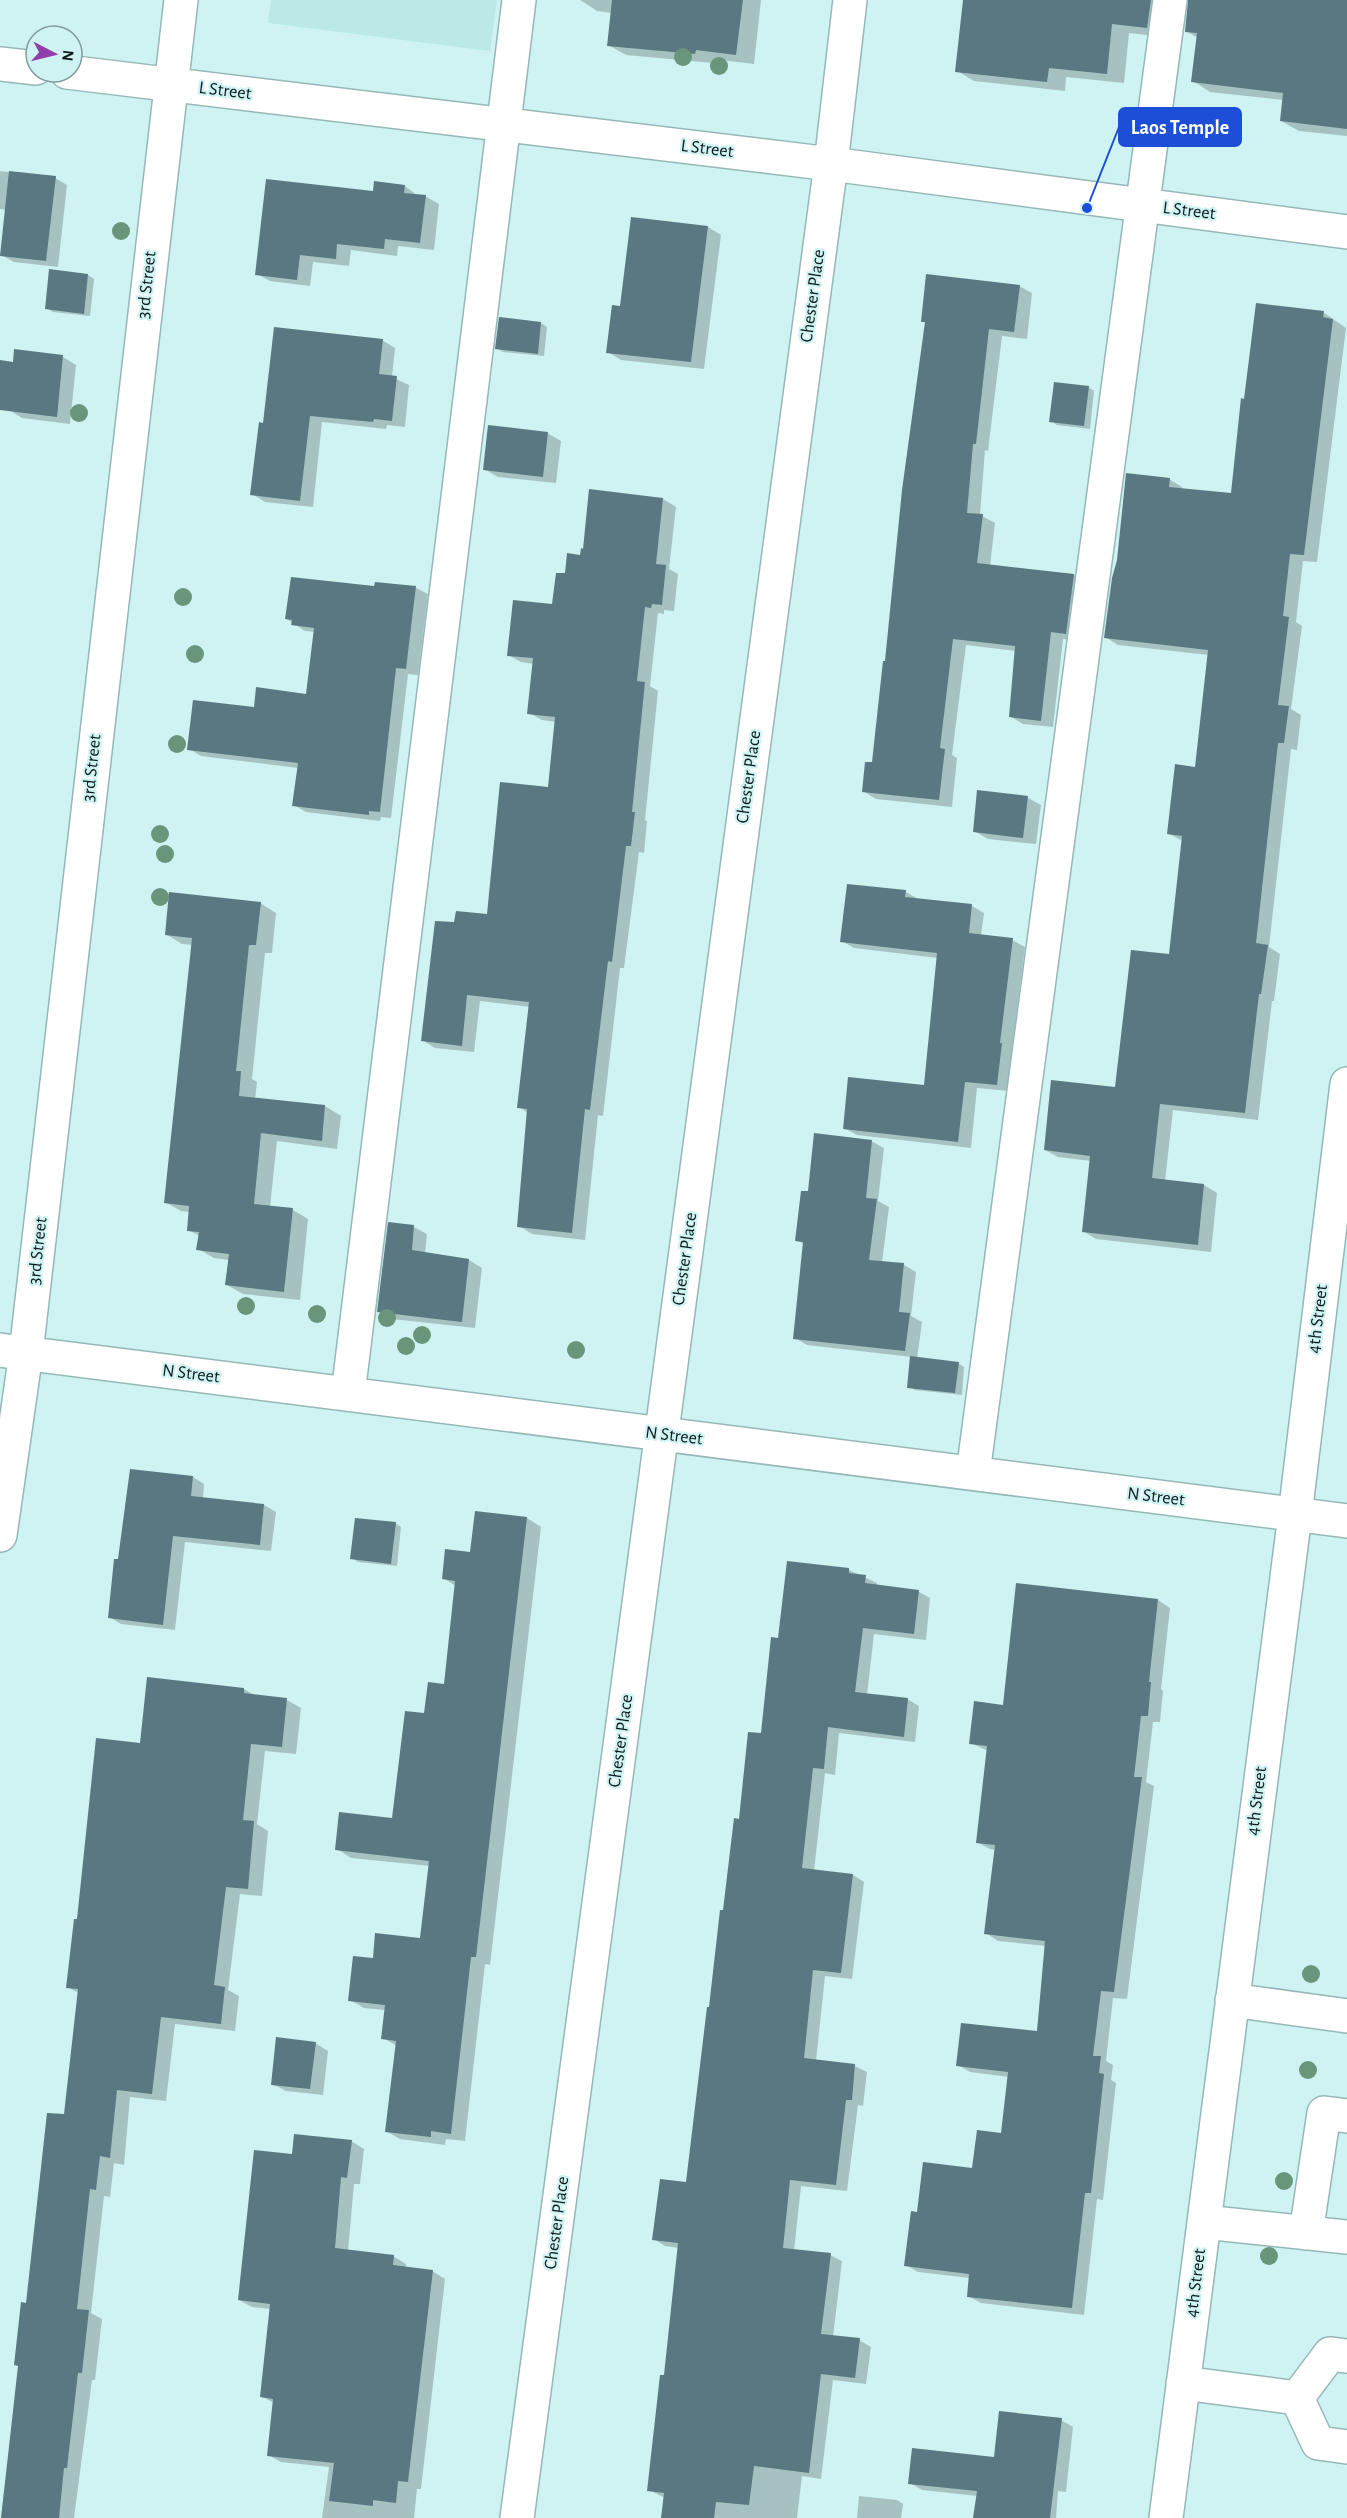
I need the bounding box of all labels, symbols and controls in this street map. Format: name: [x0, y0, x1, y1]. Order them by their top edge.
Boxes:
north arrow: [24, 24, 84, 84]
text: N: [59, 49, 77, 62]
street label: L Street: [198, 79, 253, 103]
callout: Laos Temple: [1119, 108, 1241, 146]
text: Laos Temple: [1131, 118, 1229, 138]
street label: L Street: [680, 137, 735, 161]
street label: L Street: [1162, 199, 1217, 223]
street label: Chester Place: [798, 248, 828, 344]
street label: 3rd Street: [135, 250, 160, 320]
street label: Chester Place: [734, 729, 764, 825]
street label: 3rd Street: [80, 733, 105, 803]
street label: Chester Place: [670, 1211, 700, 1307]
street label: 3rd Street: [26, 1216, 51, 1286]
street label: 4th Street: [1305, 1283, 1331, 1354]
street label: N Street: [161, 1362, 221, 1386]
street label: N Street: [644, 1424, 704, 1448]
street label: N Street: [1126, 1485, 1186, 1509]
street label: Chester Place: [606, 1693, 636, 1789]
street label: 4th Street: [1244, 1765, 1270, 1836]
street label: Chester Place: [542, 2175, 572, 2271]
street label: 4th Street: [1183, 2247, 1209, 2318]

